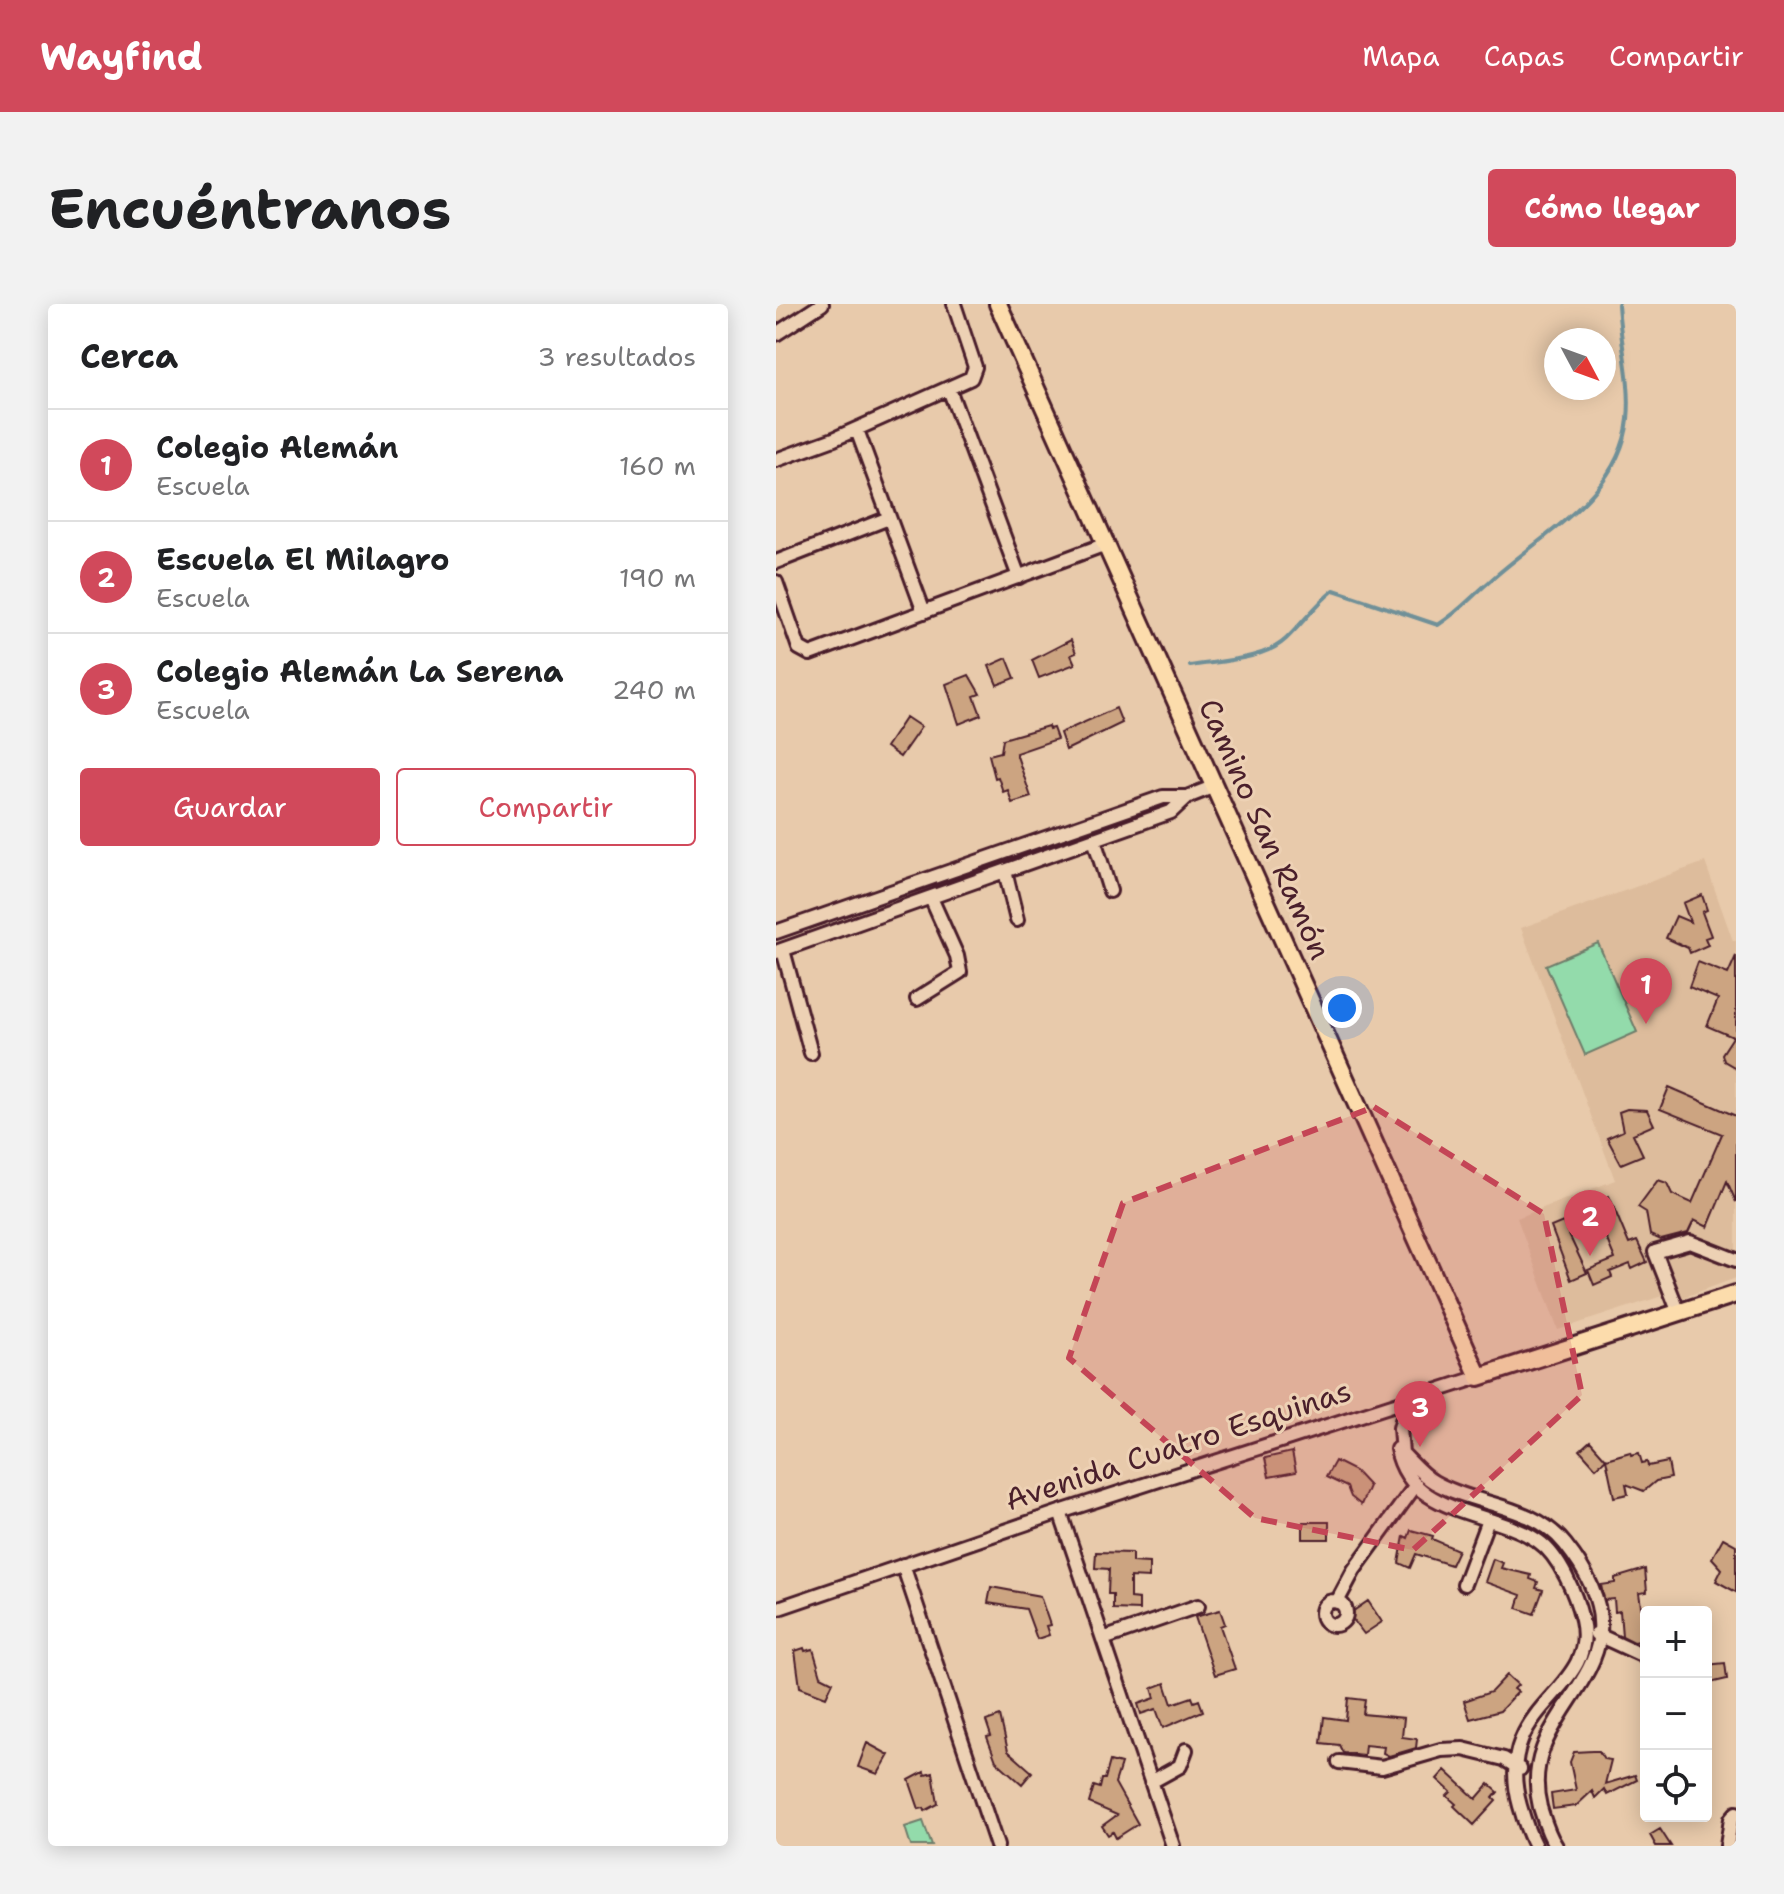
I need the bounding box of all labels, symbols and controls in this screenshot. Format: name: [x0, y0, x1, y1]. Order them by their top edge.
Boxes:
text: Wayfind: [40, 31, 203, 82]
text: Mapa: [1362, 37, 1440, 75]
text: Capas: [1484, 37, 1565, 75]
text: Compartir: [1609, 37, 1744, 75]
button: Cómo llegar: [1488, 169, 1736, 247]
text: Encuéntranos: [48, 171, 451, 246]
north arrow: [1544, 328, 1616, 400]
text: Cerca: [80, 333, 178, 379]
text: 3 resultados: [537, 339, 696, 374]
text: Colegio Alemán: [156, 427, 398, 468]
text: 1: [100, 448, 112, 483]
text: 160 m: [619, 448, 696, 483]
text: Escuela: [156, 468, 250, 503]
text: Escuela El Milagro: [156, 539, 449, 580]
text: 2: [97, 560, 115, 595]
text: 190 m: [619, 560, 696, 595]
text: Escuela: [156, 580, 250, 615]
text: Colegio Alemán La Serena: [156, 651, 564, 692]
text: 3: [97, 672, 115, 707]
text: 240 m: [612, 672, 696, 707]
text: Escuela: [156, 692, 250, 727]
street label: Camino San Ramón: [1189, 692, 1341, 966]
button: Guardar: [80, 768, 380, 846]
button: Compartir: [396, 768, 696, 846]
pin: 1: [1620, 958, 1672, 1024]
your location: [1322, 988, 1362, 1028]
pin: 2: [1564, 1190, 1616, 1256]
street label: Avenida Cuatro Esquinas: [1000, 1370, 1356, 1520]
pin: 3: [1394, 1381, 1446, 1447]
map controls: [1640, 1606, 1712, 1822]
button: +: [1640, 1606, 1712, 1678]
button: −: [1640, 1678, 1712, 1750]
button: locate: [1640, 1750, 1712, 1822]

